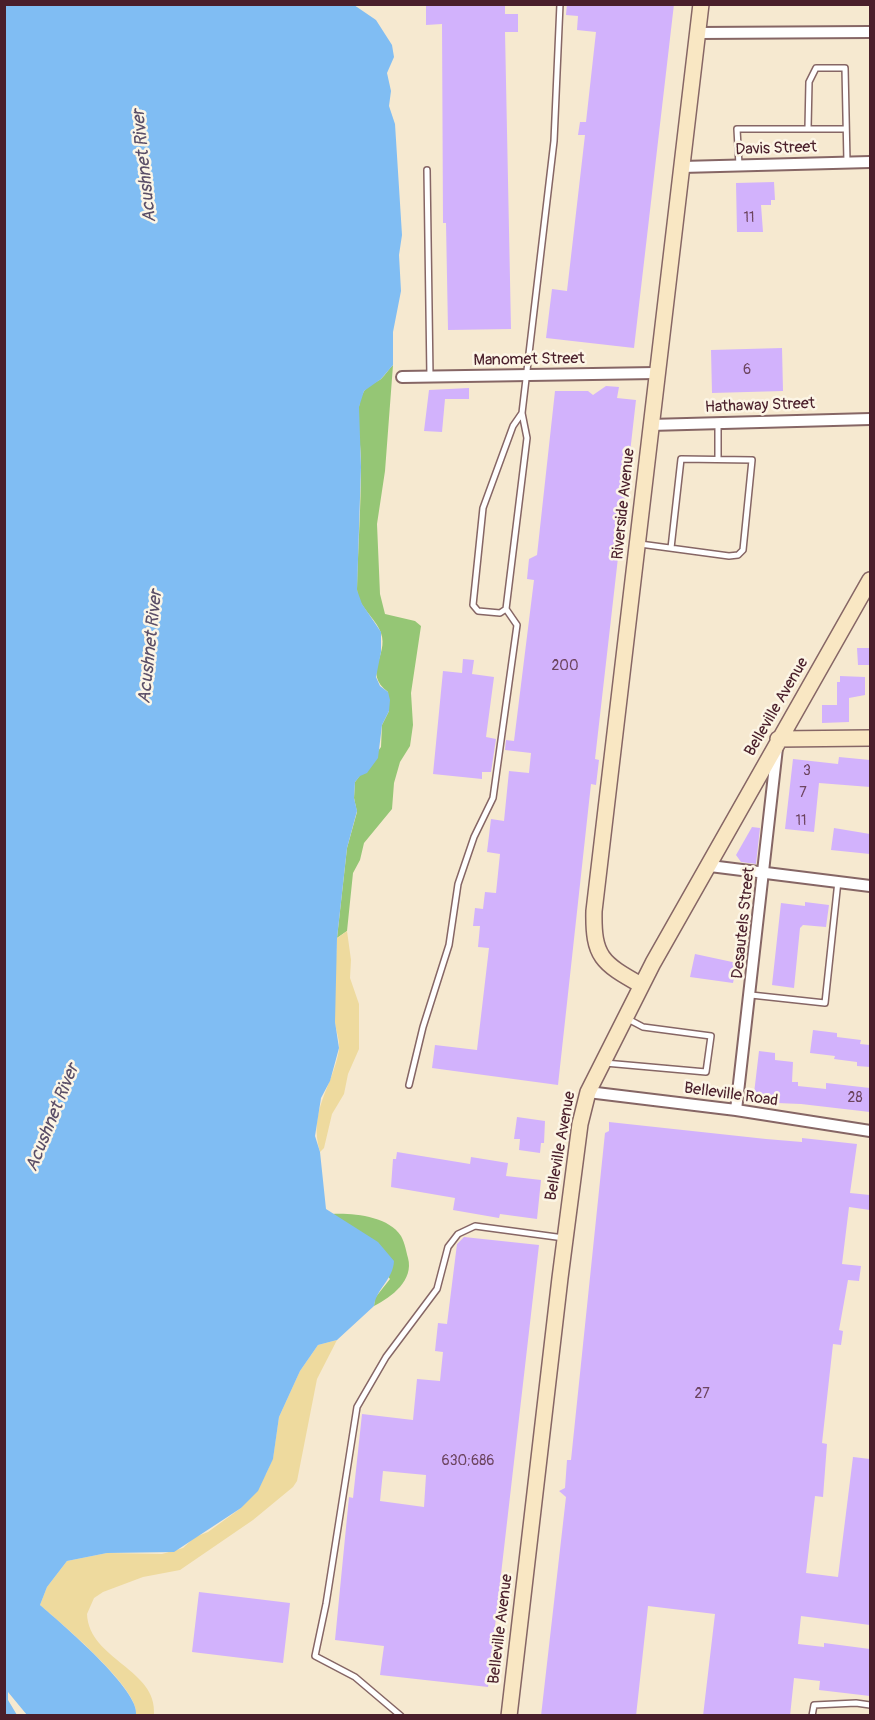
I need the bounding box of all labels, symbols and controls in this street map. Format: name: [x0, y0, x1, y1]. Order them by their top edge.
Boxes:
water label: Acushnet River: [128, 108, 162, 224]
street label: Davis Street: [735, 138, 817, 160]
house number: 11: [744, 210, 754, 226]
street label: Manomet Street: [473, 349, 585, 371]
house number: 6: [743, 362, 751, 378]
street label: Hathaway Street: [704, 394, 816, 418]
street label: Riverside Avenue: [609, 447, 639, 561]
water label: Acushnet River: [134, 589, 168, 705]
street label: Belleville Avenue: [741, 654, 813, 760]
house number: 200: [552, 658, 578, 674]
house number: 3: [803, 763, 811, 779]
house number: 7: [799, 785, 807, 801]
house number: 11: [796, 813, 806, 829]
street label: Desautels Street: [729, 866, 759, 980]
water label: Acushnet River: [22, 1061, 84, 1175]
street label: Belleville Road: [683, 1079, 779, 1111]
street label: Belleville Avenue: [542, 1090, 580, 1202]
house number: 28: [848, 1090, 862, 1106]
house number: 27: [694, 1386, 710, 1402]
house number: 630;686: [442, 1453, 494, 1469]
street label: Belleville Avenue: [485, 1573, 517, 1685]

